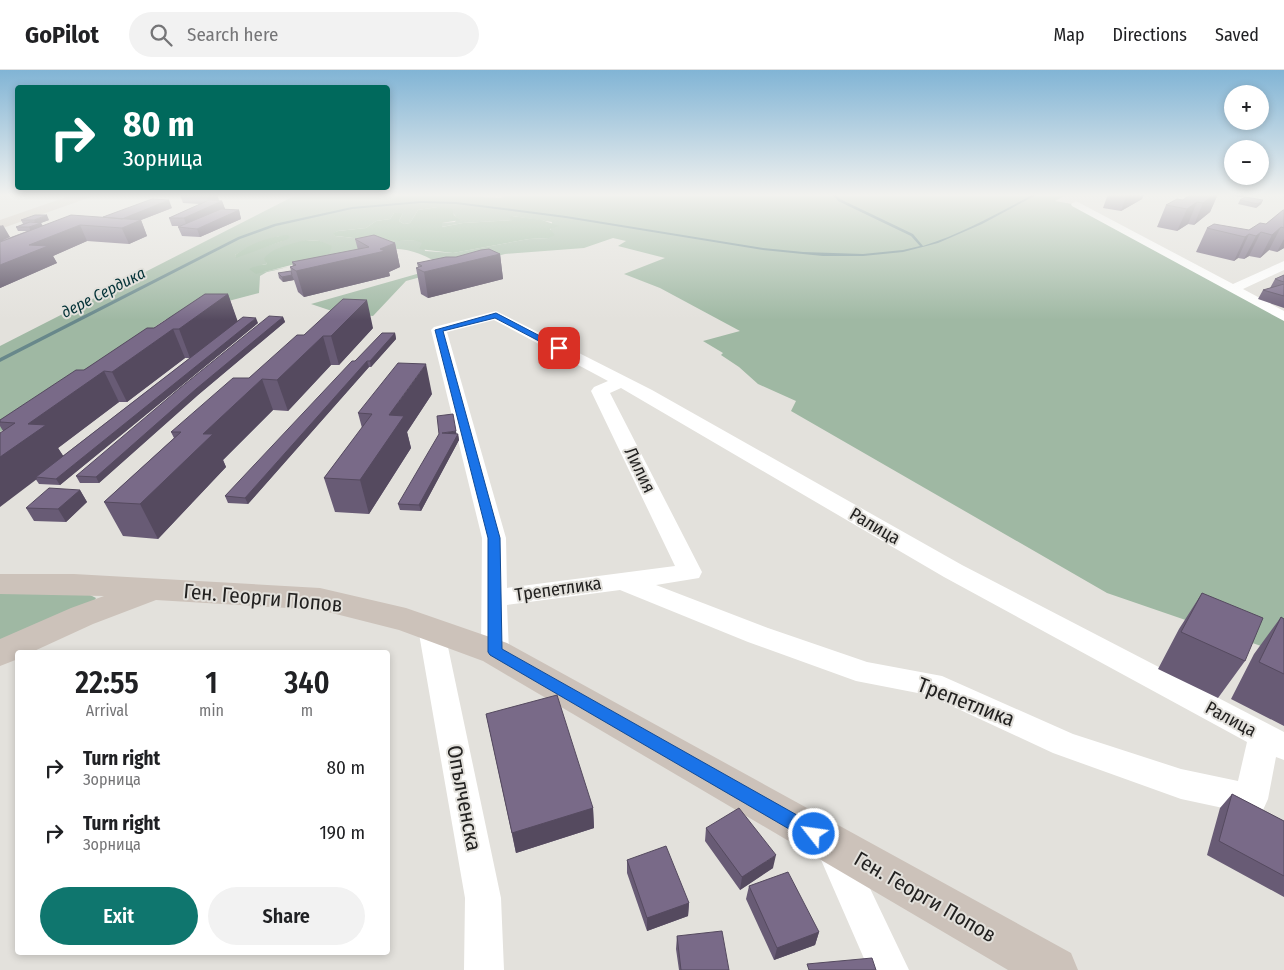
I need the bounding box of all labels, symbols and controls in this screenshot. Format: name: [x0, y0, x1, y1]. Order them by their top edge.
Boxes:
search box: [129, 12, 479, 57]
text: GoPilot: [25, 21, 99, 49]
icon: search: [147, 21, 175, 49]
text: Search here: [187, 23, 279, 46]
text: Map: [1053, 24, 1085, 46]
text: Directions: [1113, 24, 1187, 46]
text: Saved: [1215, 24, 1259, 46]
map controls: [1224, 85, 1269, 185]
button: +: [1224, 85, 1269, 130]
text: 80 m: [123, 103, 195, 145]
icon: right: [40, 105, 105, 170]
button: −: [1224, 140, 1269, 185]
text: Зорница: [123, 145, 203, 172]
water label: дере Сердика: [58, 263, 148, 322]
pin: [538, 327, 580, 369]
icon: arrive: [545, 334, 573, 362]
street label: Лилия: [620, 444, 660, 496]
street label: Ралица: [846, 503, 904, 549]
street label: Трепетлика: [513, 572, 603, 606]
street label: Ген. Георги Попов: [182, 578, 344, 618]
text: 22:55: [75, 665, 139, 701]
text: 1: [205, 665, 218, 701]
text: 340: [284, 665, 330, 701]
street label: Трепетлика: [914, 672, 1018, 732]
street label: Ралица: [1202, 696, 1260, 742]
text: Arrival: [86, 701, 128, 720]
text: min: [199, 701, 224, 720]
text: m: [301, 701, 313, 720]
street label: Опълченска: [441, 743, 487, 853]
text: Turn right: [83, 747, 160, 770]
icon: right: [40, 754, 68, 782]
text: 80 m: [327, 756, 365, 779]
text: Зорница: [83, 770, 141, 789]
position arrow: [787, 807, 839, 859]
text: Turn right: [83, 812, 160, 835]
icon: right: [40, 819, 68, 847]
text: 190 m: [319, 821, 365, 844]
text: Зорница: [83, 835, 141, 854]
street label: Ген. Георги Попов: [849, 846, 1001, 948]
button: Exit: [40, 887, 198, 945]
button: Share: [208, 887, 365, 945]

